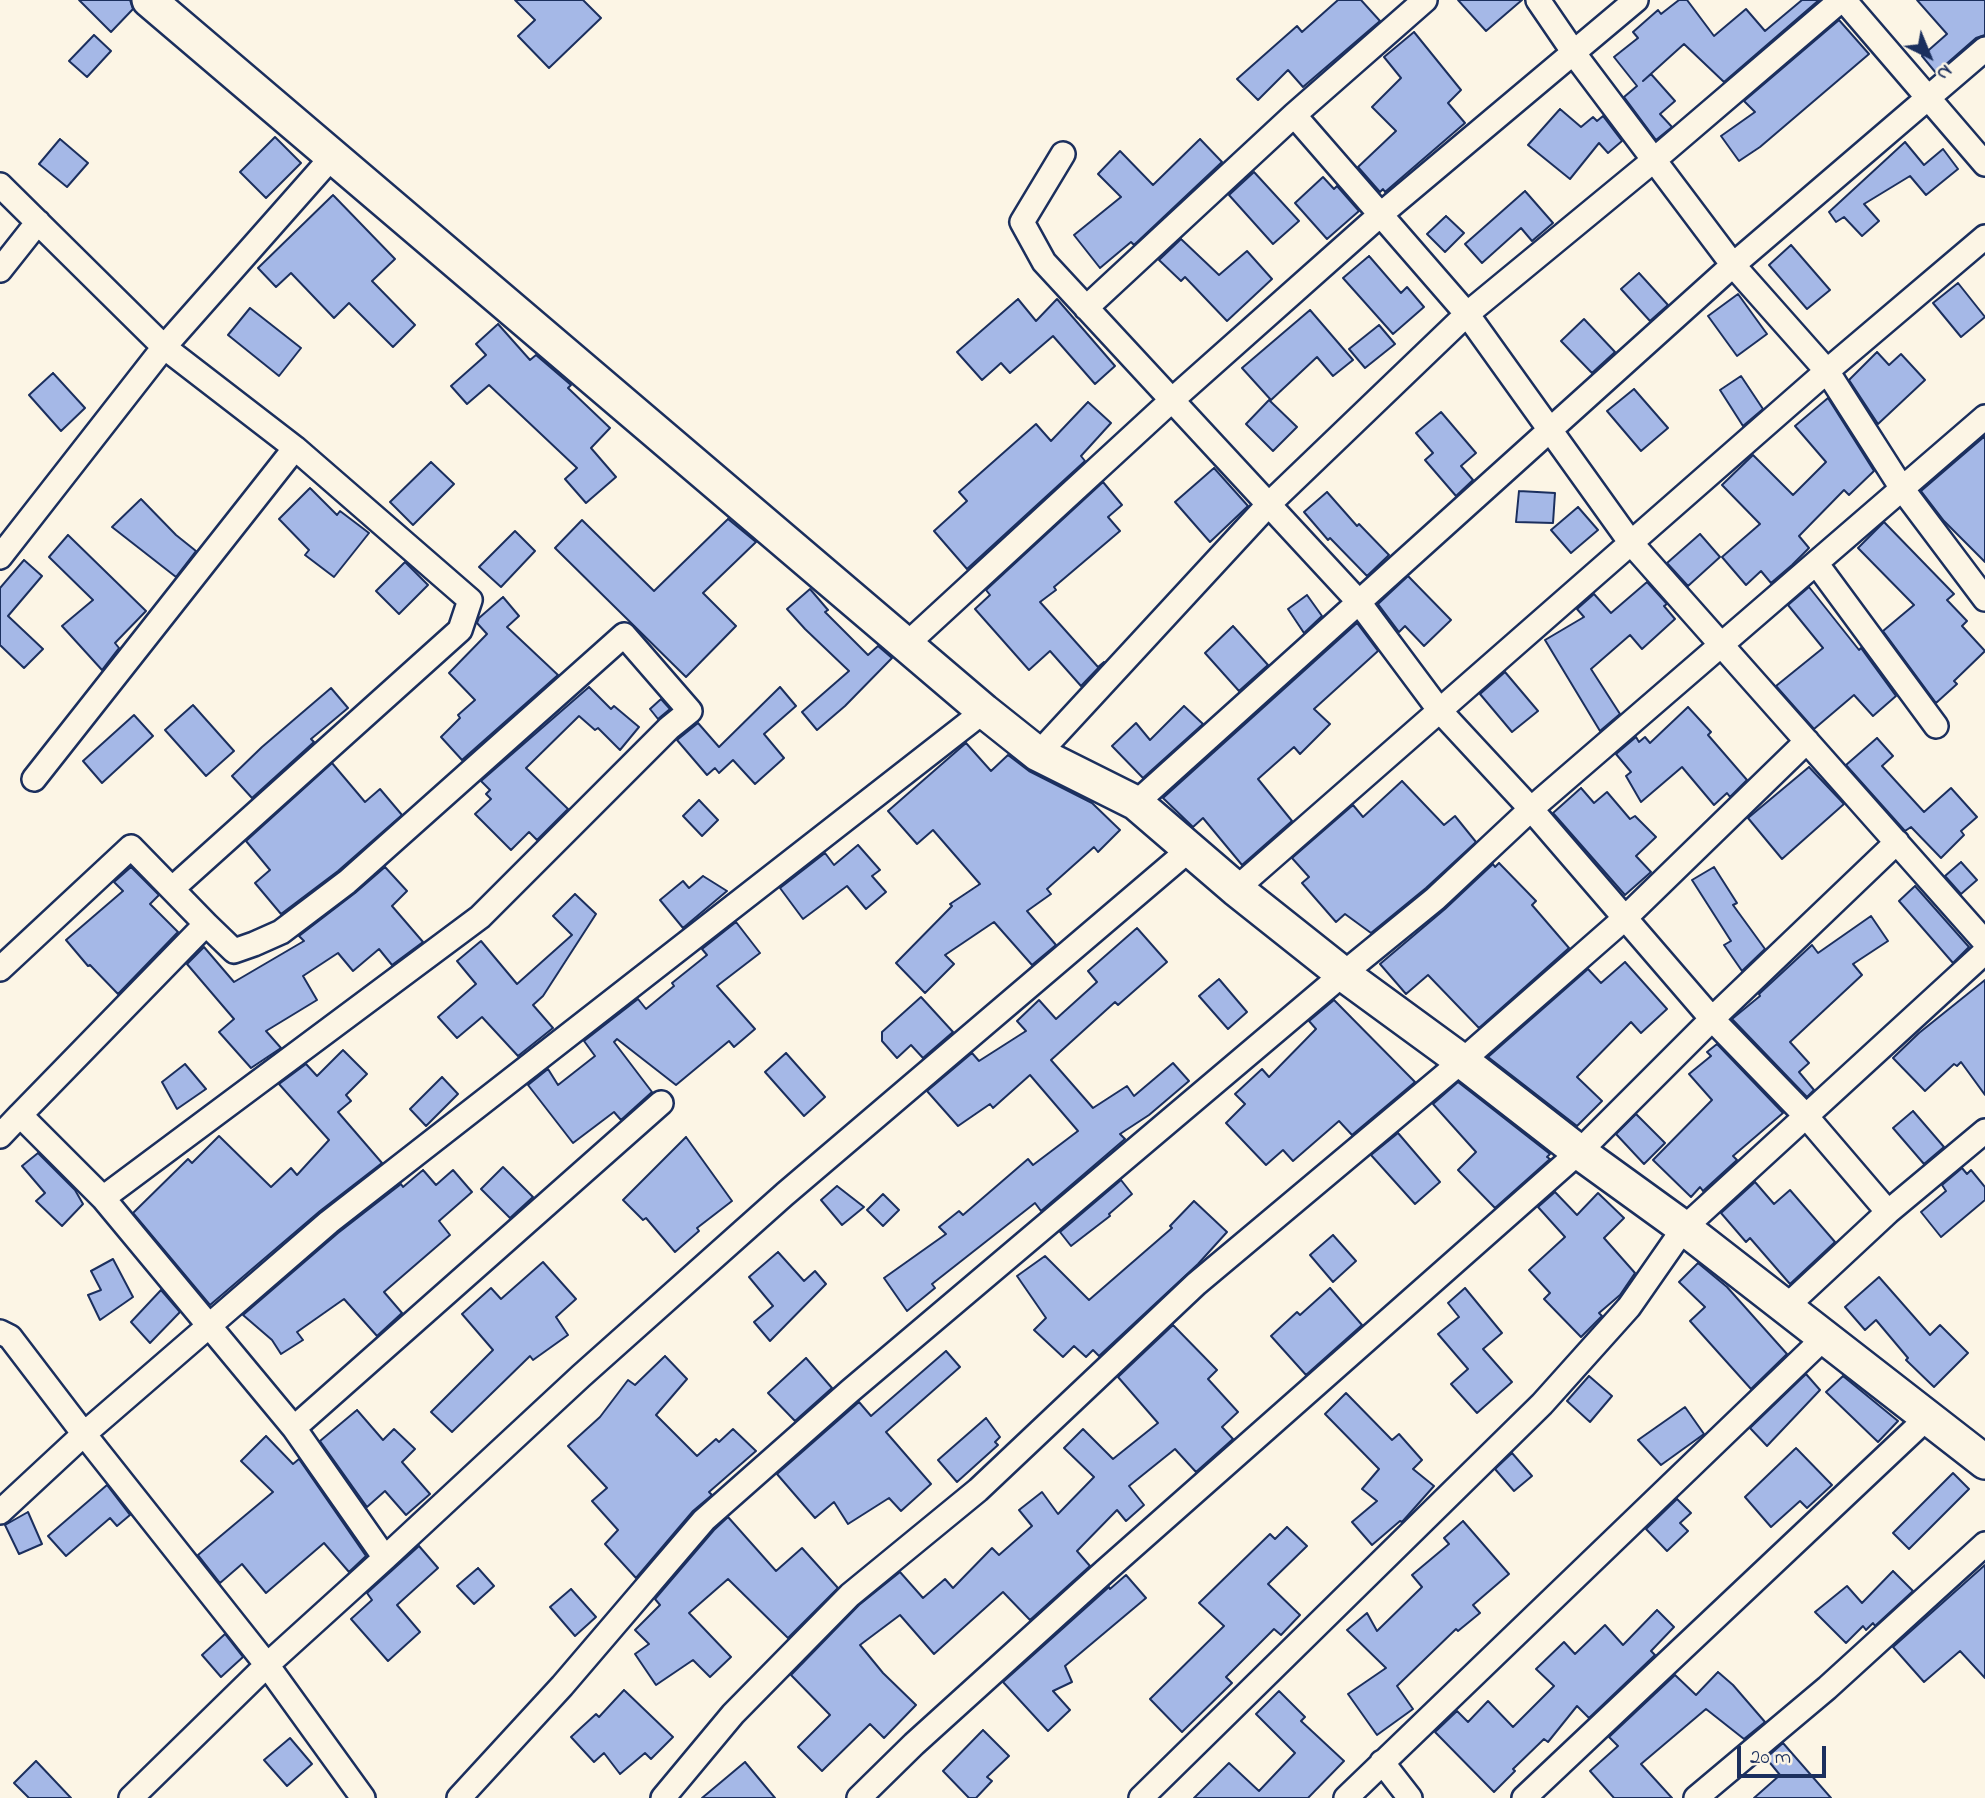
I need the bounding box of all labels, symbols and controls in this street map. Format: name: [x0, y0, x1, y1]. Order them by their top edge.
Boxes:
north arrow: [1894, 21, 1964, 91]
text: N: [1930, 57, 1958, 86]
scale bar: [1740, 1731, 1829, 1775]
text: 20 m: [1750, 1743, 1791, 1773]

